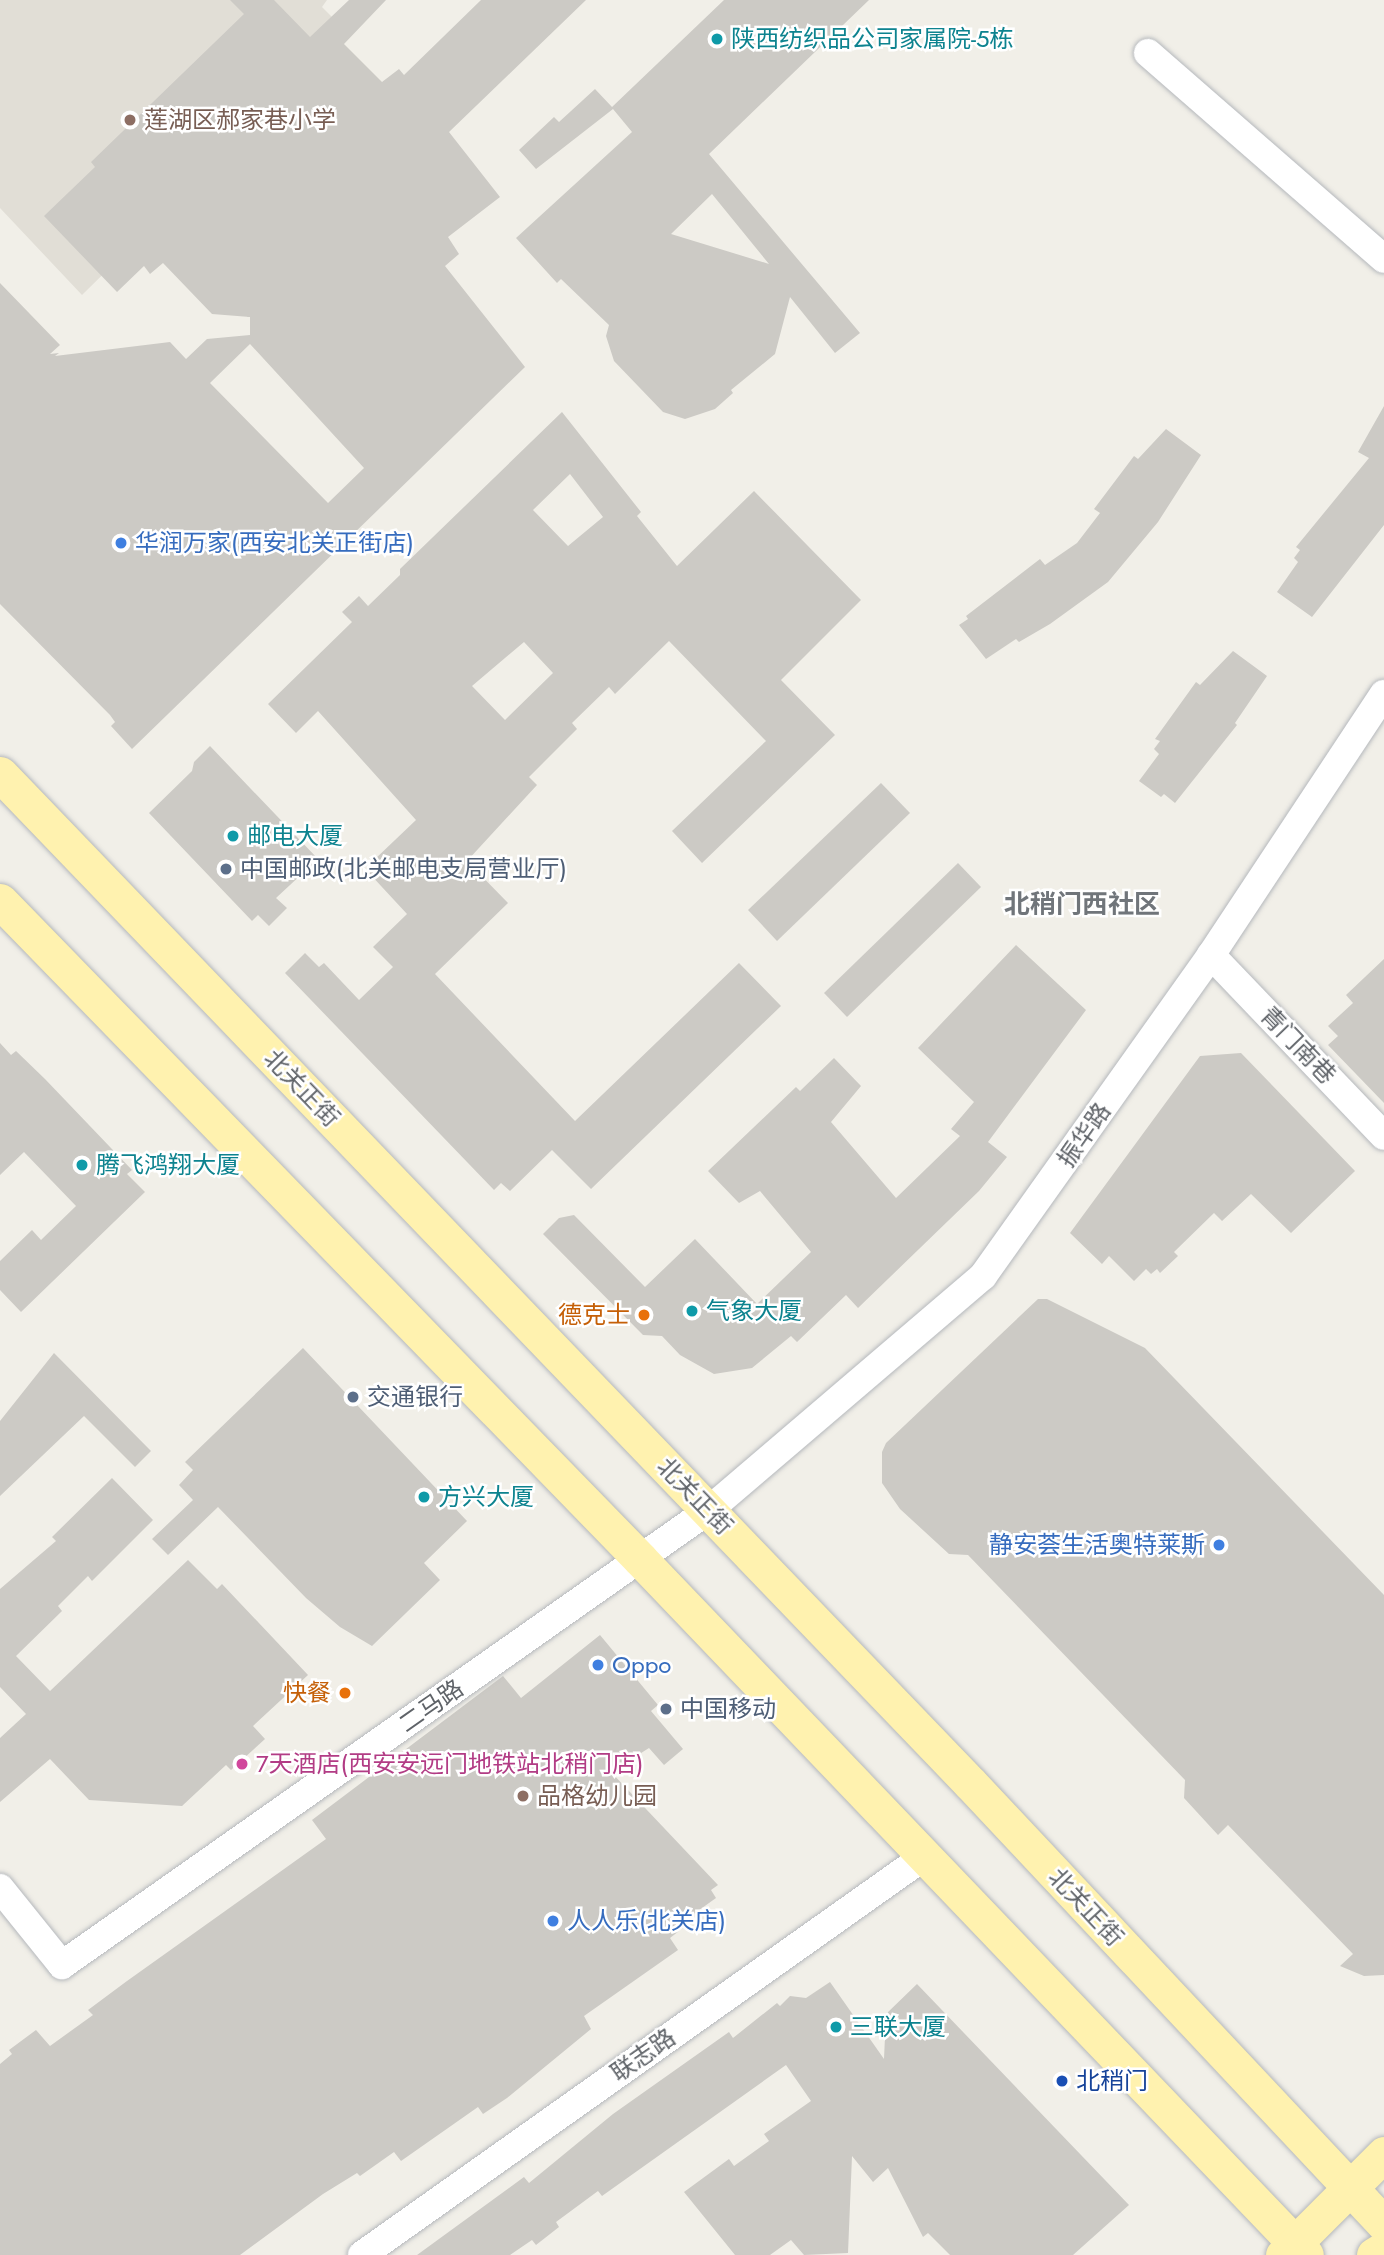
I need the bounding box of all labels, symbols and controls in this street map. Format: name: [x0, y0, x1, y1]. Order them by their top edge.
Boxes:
place label: 陕西纺织品公司家属院-5栋: [731, 25, 1014, 53]
marker: 陕西纺织品公司家属院-5栋: [709, 31, 725, 47]
place label: 莲湖区郝家巷小学: [144, 106, 336, 134]
marker: 莲湖区郝家巷小学: [122, 112, 138, 128]
place label: 华润万家(西安北关正街店): [135, 529, 414, 557]
marker: 华润万家(西安北关正街店): [113, 535, 129, 551]
place label: 邮电大厦: [247, 822, 343, 850]
marker: 邮电大厦: [225, 828, 241, 844]
place label: 中国邮政(北关邮电支局营业厅): [240, 855, 567, 883]
marker: 中国邮政(北关邮电支局营业厅): [218, 861, 234, 877]
district label: 北稍门西社区: [1004, 889, 1160, 921]
street label: 青门南巷: [1254, 1000, 1342, 1090]
street label: 北关正街: [258, 1043, 346, 1133]
street label: 振华路: [1052, 1097, 1116, 1173]
place label: 腾飞鸿翔大厦: [96, 1151, 240, 1179]
marker: 腾飞鸿翔大厦: [74, 1157, 90, 1173]
place label: 气象大厦: [706, 1297, 802, 1325]
place label: 德克士: [558, 1301, 630, 1329]
marker: 气象大厦: [684, 1303, 700, 1319]
marker: 德克士: [636, 1307, 652, 1323]
place label: 交通银行: [367, 1383, 463, 1411]
marker: 交通银行: [345, 1389, 361, 1405]
street label: 北关正街: [651, 1451, 739, 1541]
place label: 方兴大厦: [438, 1483, 534, 1511]
marker: 方兴大厦: [416, 1489, 432, 1505]
place label: 静安荟生活奥特莱斯: [989, 1531, 1205, 1559]
marker: 静安荟生活奥特莱斯: [1211, 1537, 1227, 1553]
place label: Oppo: [612, 1651, 671, 1679]
marker: Oppo: [590, 1657, 606, 1673]
street label: 二马路: [393, 1674, 469, 1738]
place label: 快餐: [283, 1679, 331, 1707]
marker: 快餐: [337, 1685, 353, 1701]
place label: 中国移动: [680, 1695, 776, 1723]
marker: 中国移动: [658, 1701, 674, 1717]
place label: 7天酒店(西安安远门地铁站北稍门店): [256, 1750, 643, 1778]
marker: 7天酒店(西安安远门地铁站北稍门店): [234, 1756, 250, 1772]
place label: 品格幼儿园: [537, 1782, 657, 1810]
marker: 品格幼儿园: [515, 1788, 531, 1804]
street label: 北关正街: [1043, 1862, 1129, 1952]
place label: 人人乐(北关店): [567, 1907, 726, 1935]
marker: 人人乐(北关店): [545, 1913, 561, 1929]
place label: 三联大厦: [850, 2013, 946, 2041]
marker: 三联大厦: [828, 2019, 844, 2035]
street label: 联志路: [605, 2023, 681, 2087]
place label: 北稍门: [1076, 2067, 1148, 2095]
marker: 北稍门: [1054, 2073, 1070, 2089]

